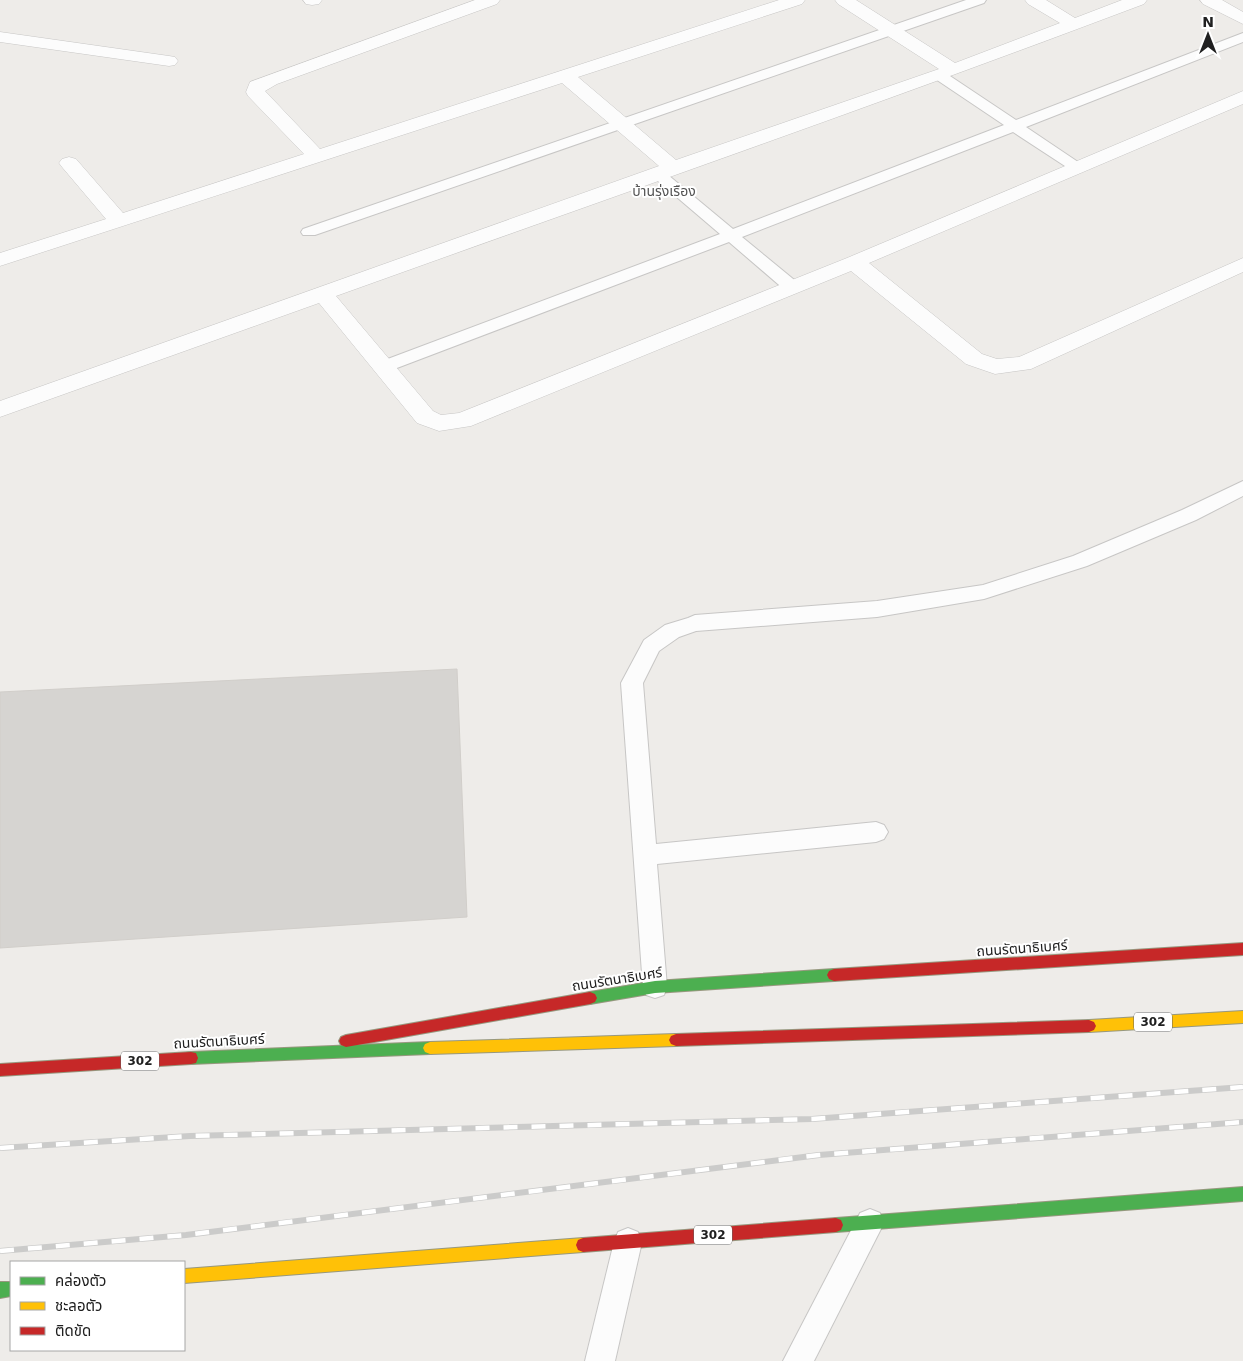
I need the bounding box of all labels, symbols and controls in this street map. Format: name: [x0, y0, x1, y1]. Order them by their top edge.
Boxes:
north arrow: [1183, 10, 1233, 60]
text: N: [1202, 14, 1214, 30]
district label: บ้านรุ่งเรือง: [632, 183, 696, 200]
street label: ถนนรัตนาธิเบศร์: [976, 937, 1069, 959]
street label: ถนนรัตนาธิเบศร์: [571, 964, 664, 994]
road number: 302: [1134, 1012, 1172, 1032]
street label: ถนนรัตนาธิเบศร์: [173, 1031, 266, 1051]
road number: 302: [121, 1052, 159, 1070]
road number: 302: [694, 1226, 732, 1244]
legend: [10, 1261, 185, 1351]
text: คล่องตัว: [55, 1272, 106, 1290]
text: ชะลอตัว: [55, 1297, 102, 1315]
text: ติดขัด: [55, 1322, 91, 1340]

